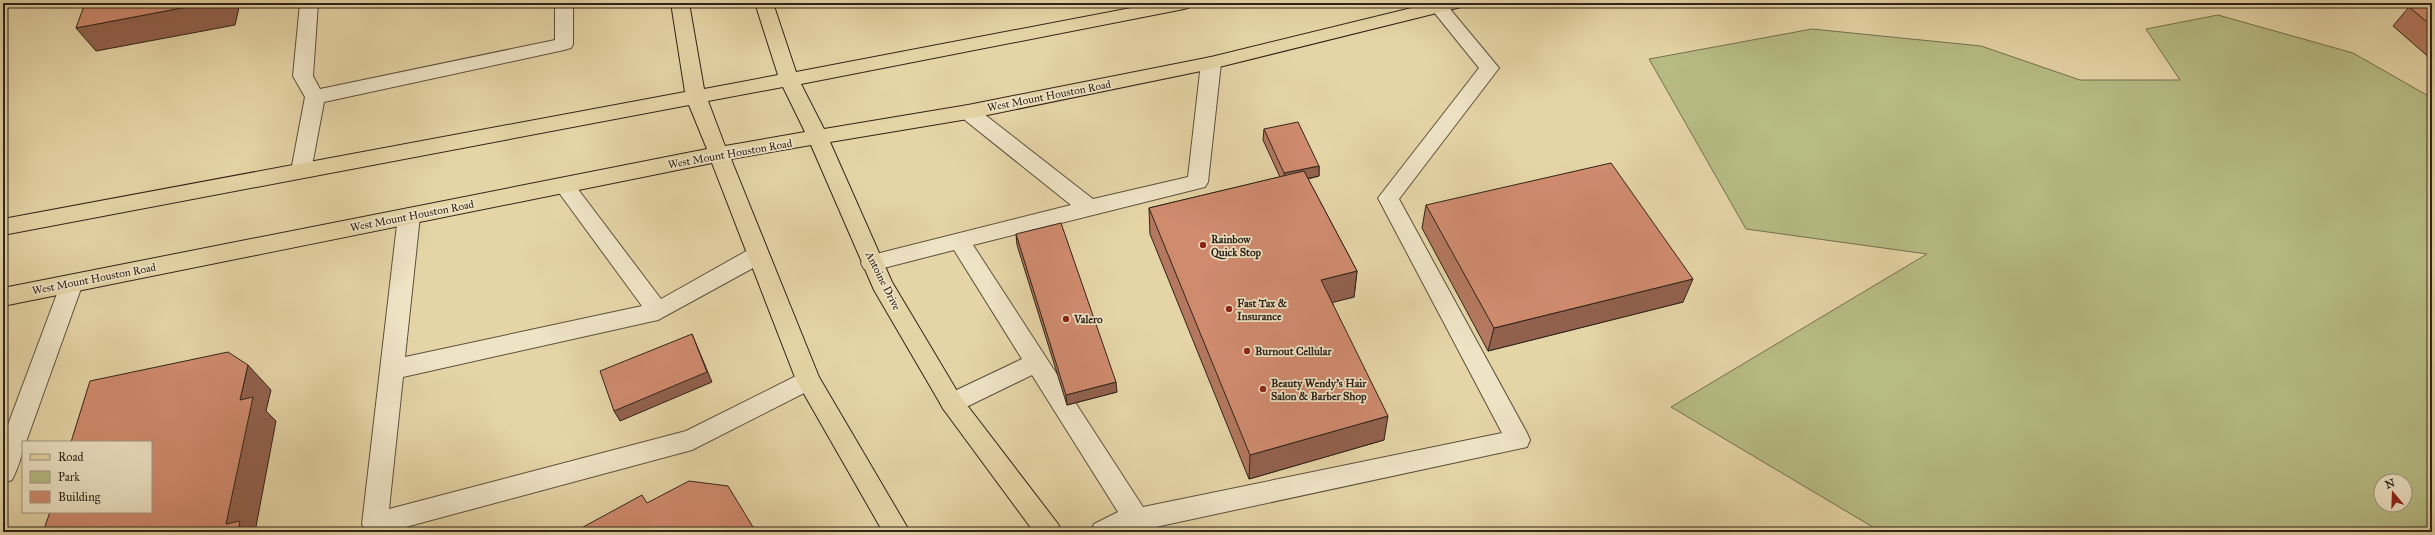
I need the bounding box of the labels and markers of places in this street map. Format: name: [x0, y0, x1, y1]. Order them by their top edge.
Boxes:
place label: Rainbow Quick Stop: [1211, 233, 1262, 260]
marker: Rainbow Quick Stop: [1198, 240, 1208, 250]
place label: Fast Tax & Insurance: [1237, 297, 1288, 323]
marker: Fast Tax & Insurance: [1224, 304, 1234, 314]
place label: Valero: [1073, 313, 1103, 326]
marker: Valero: [1061, 314, 1071, 324]
place label: Burnout Cellular: [1255, 345, 1332, 358]
marker: Burnout Cellular: [1242, 346, 1252, 356]
place label: Beauty Wendy's Hair Salon & Barber Shop: [1271, 377, 1367, 404]
marker: Beauty Wendy's Hair Salon & Barber Shop: [1258, 384, 1268, 394]

